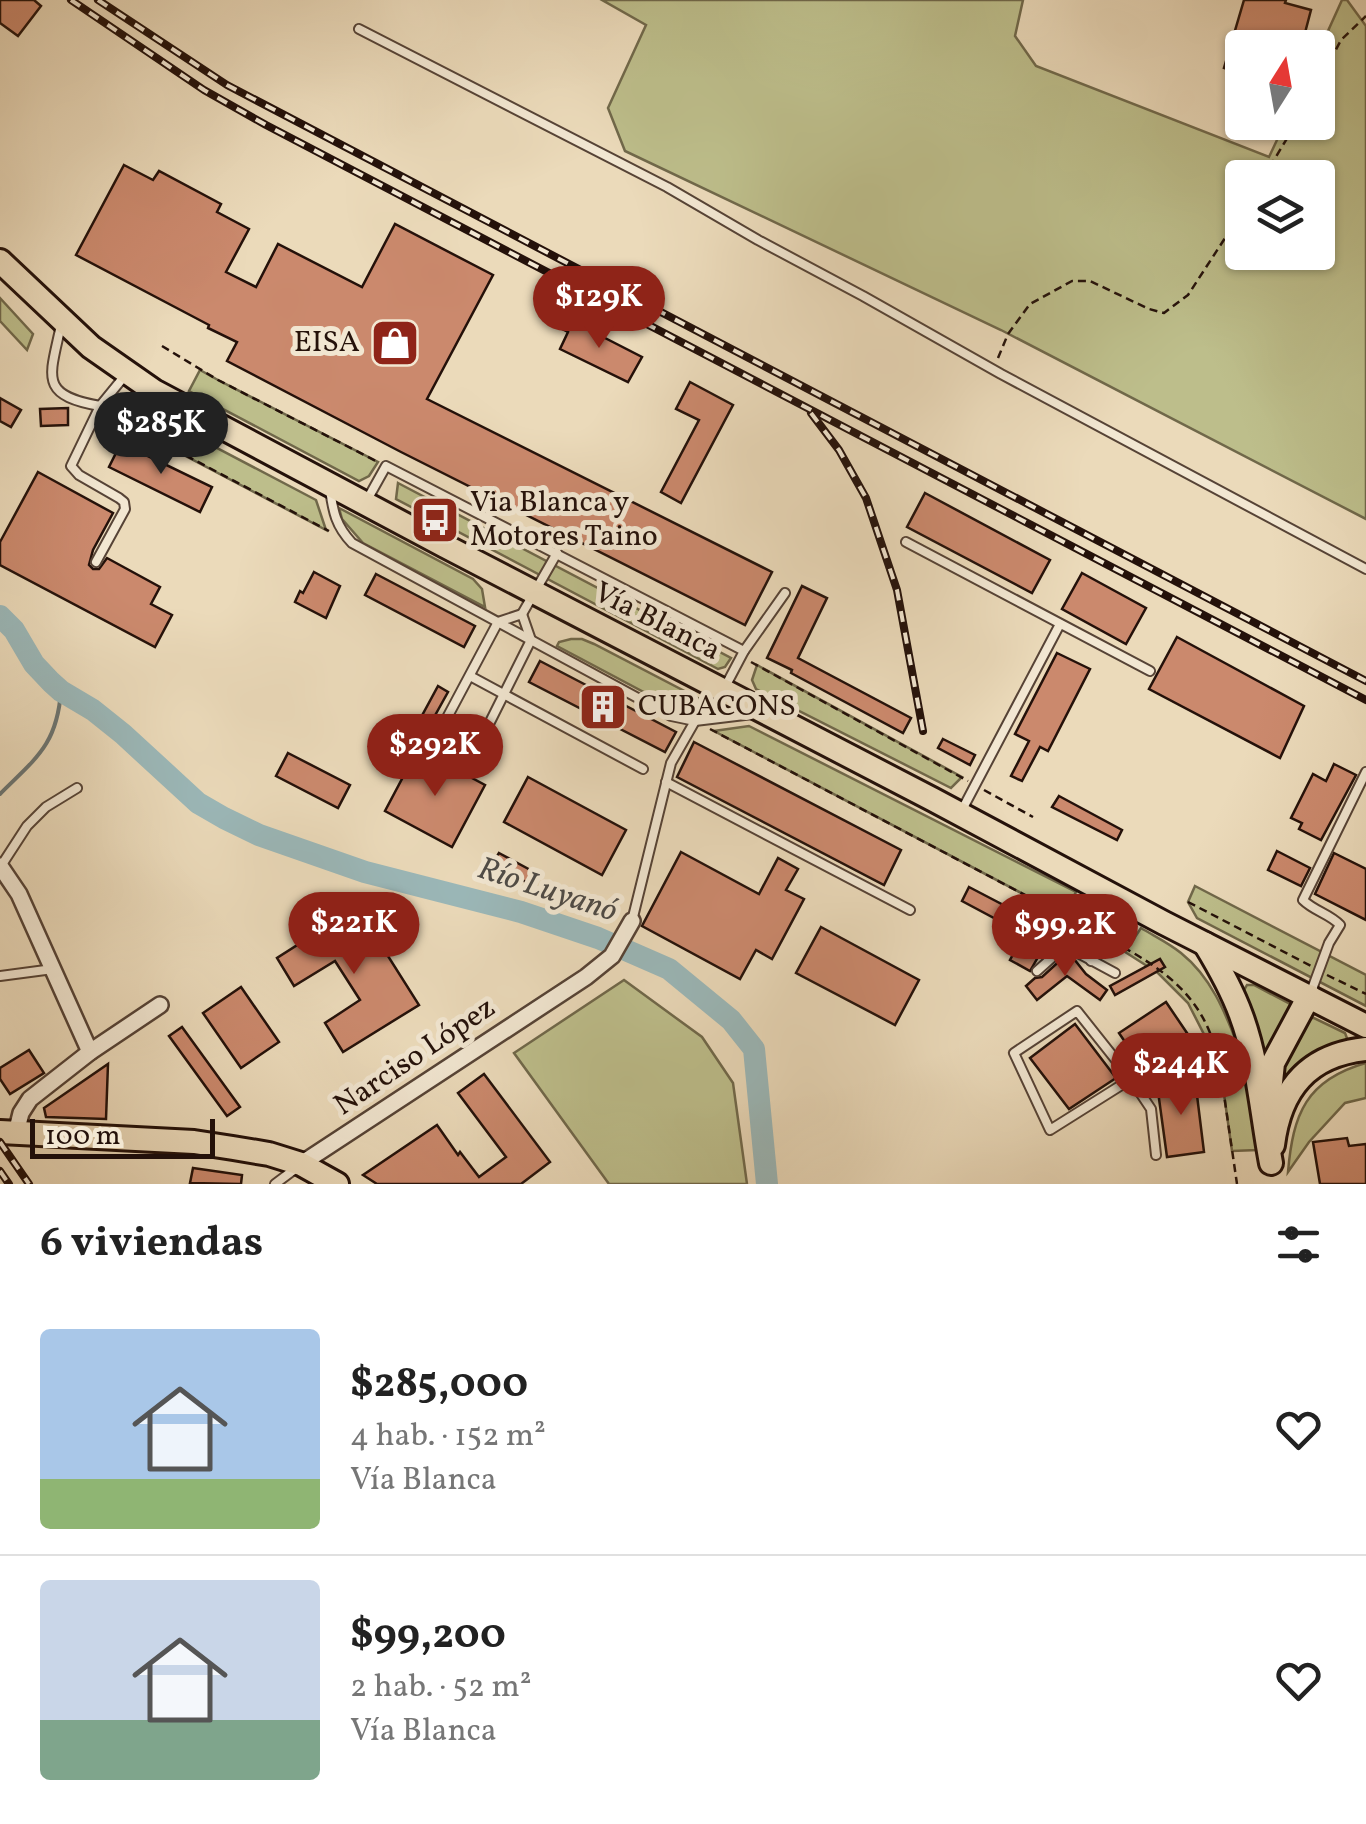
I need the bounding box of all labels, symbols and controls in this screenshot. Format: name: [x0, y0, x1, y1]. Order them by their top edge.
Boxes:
north arrow: [1225, 30, 1335, 140]
map controls: [1225, 30, 1335, 270]
button: layers: [1225, 160, 1335, 270]
pin: $129K: [529, 266, 669, 351]
text: $129K: [555, 276, 643, 320]
shop icon: EISA: [369, 317, 421, 369]
place label: EISA: [294, 322, 360, 364]
pin: $285K: [91, 392, 231, 477]
text: $285K: [116, 402, 206, 446]
place label: Via Blanca y Motores Taino: [470, 482, 658, 558]
bus stop icon: Via Blanca y Motores Taino: [409, 494, 461, 546]
street label: Vía Blanca: [586, 572, 728, 672]
building icon: CUBACONS: [577, 681, 629, 733]
place label: CUBACONS: [638, 686, 796, 728]
pin: $292K: [365, 714, 505, 799]
text: $292K: [389, 724, 481, 768]
water label: Río Luyanó: [472, 848, 623, 934]
pin: $221K: [284, 892, 424, 977]
pin: $99.2K: [984, 894, 1146, 979]
text: $221K: [310, 902, 398, 946]
text: $99.2K: [1014, 904, 1116, 948]
street label: Narciso López: [326, 988, 504, 1126]
pin: $244K: [1111, 1033, 1251, 1118]
text: $244K: [1133, 1043, 1229, 1087]
scale bar: [30, 1114, 215, 1158]
text: 100 m: [45, 1117, 120, 1156]
text: 6 viviendas: [40, 1215, 263, 1274]
icon: filters: [1271, 1217, 1326, 1272]
text: $285,000: [350, 1356, 528, 1415]
icon: home: [120, 1369, 240, 1489]
icon: heart: [1271, 1402, 1326, 1457]
text: 4 hab. · 152 m²: [350, 1415, 546, 1459]
text: Vía Blanca: [350, 1459, 497, 1503]
text: $99,200: [350, 1607, 506, 1666]
icon: home: [120, 1620, 240, 1740]
icon: heart: [1271, 1653, 1326, 1708]
text: 2 hab. · 52 m²: [350, 1666, 532, 1710]
text: Vía Blanca: [350, 1710, 497, 1754]

